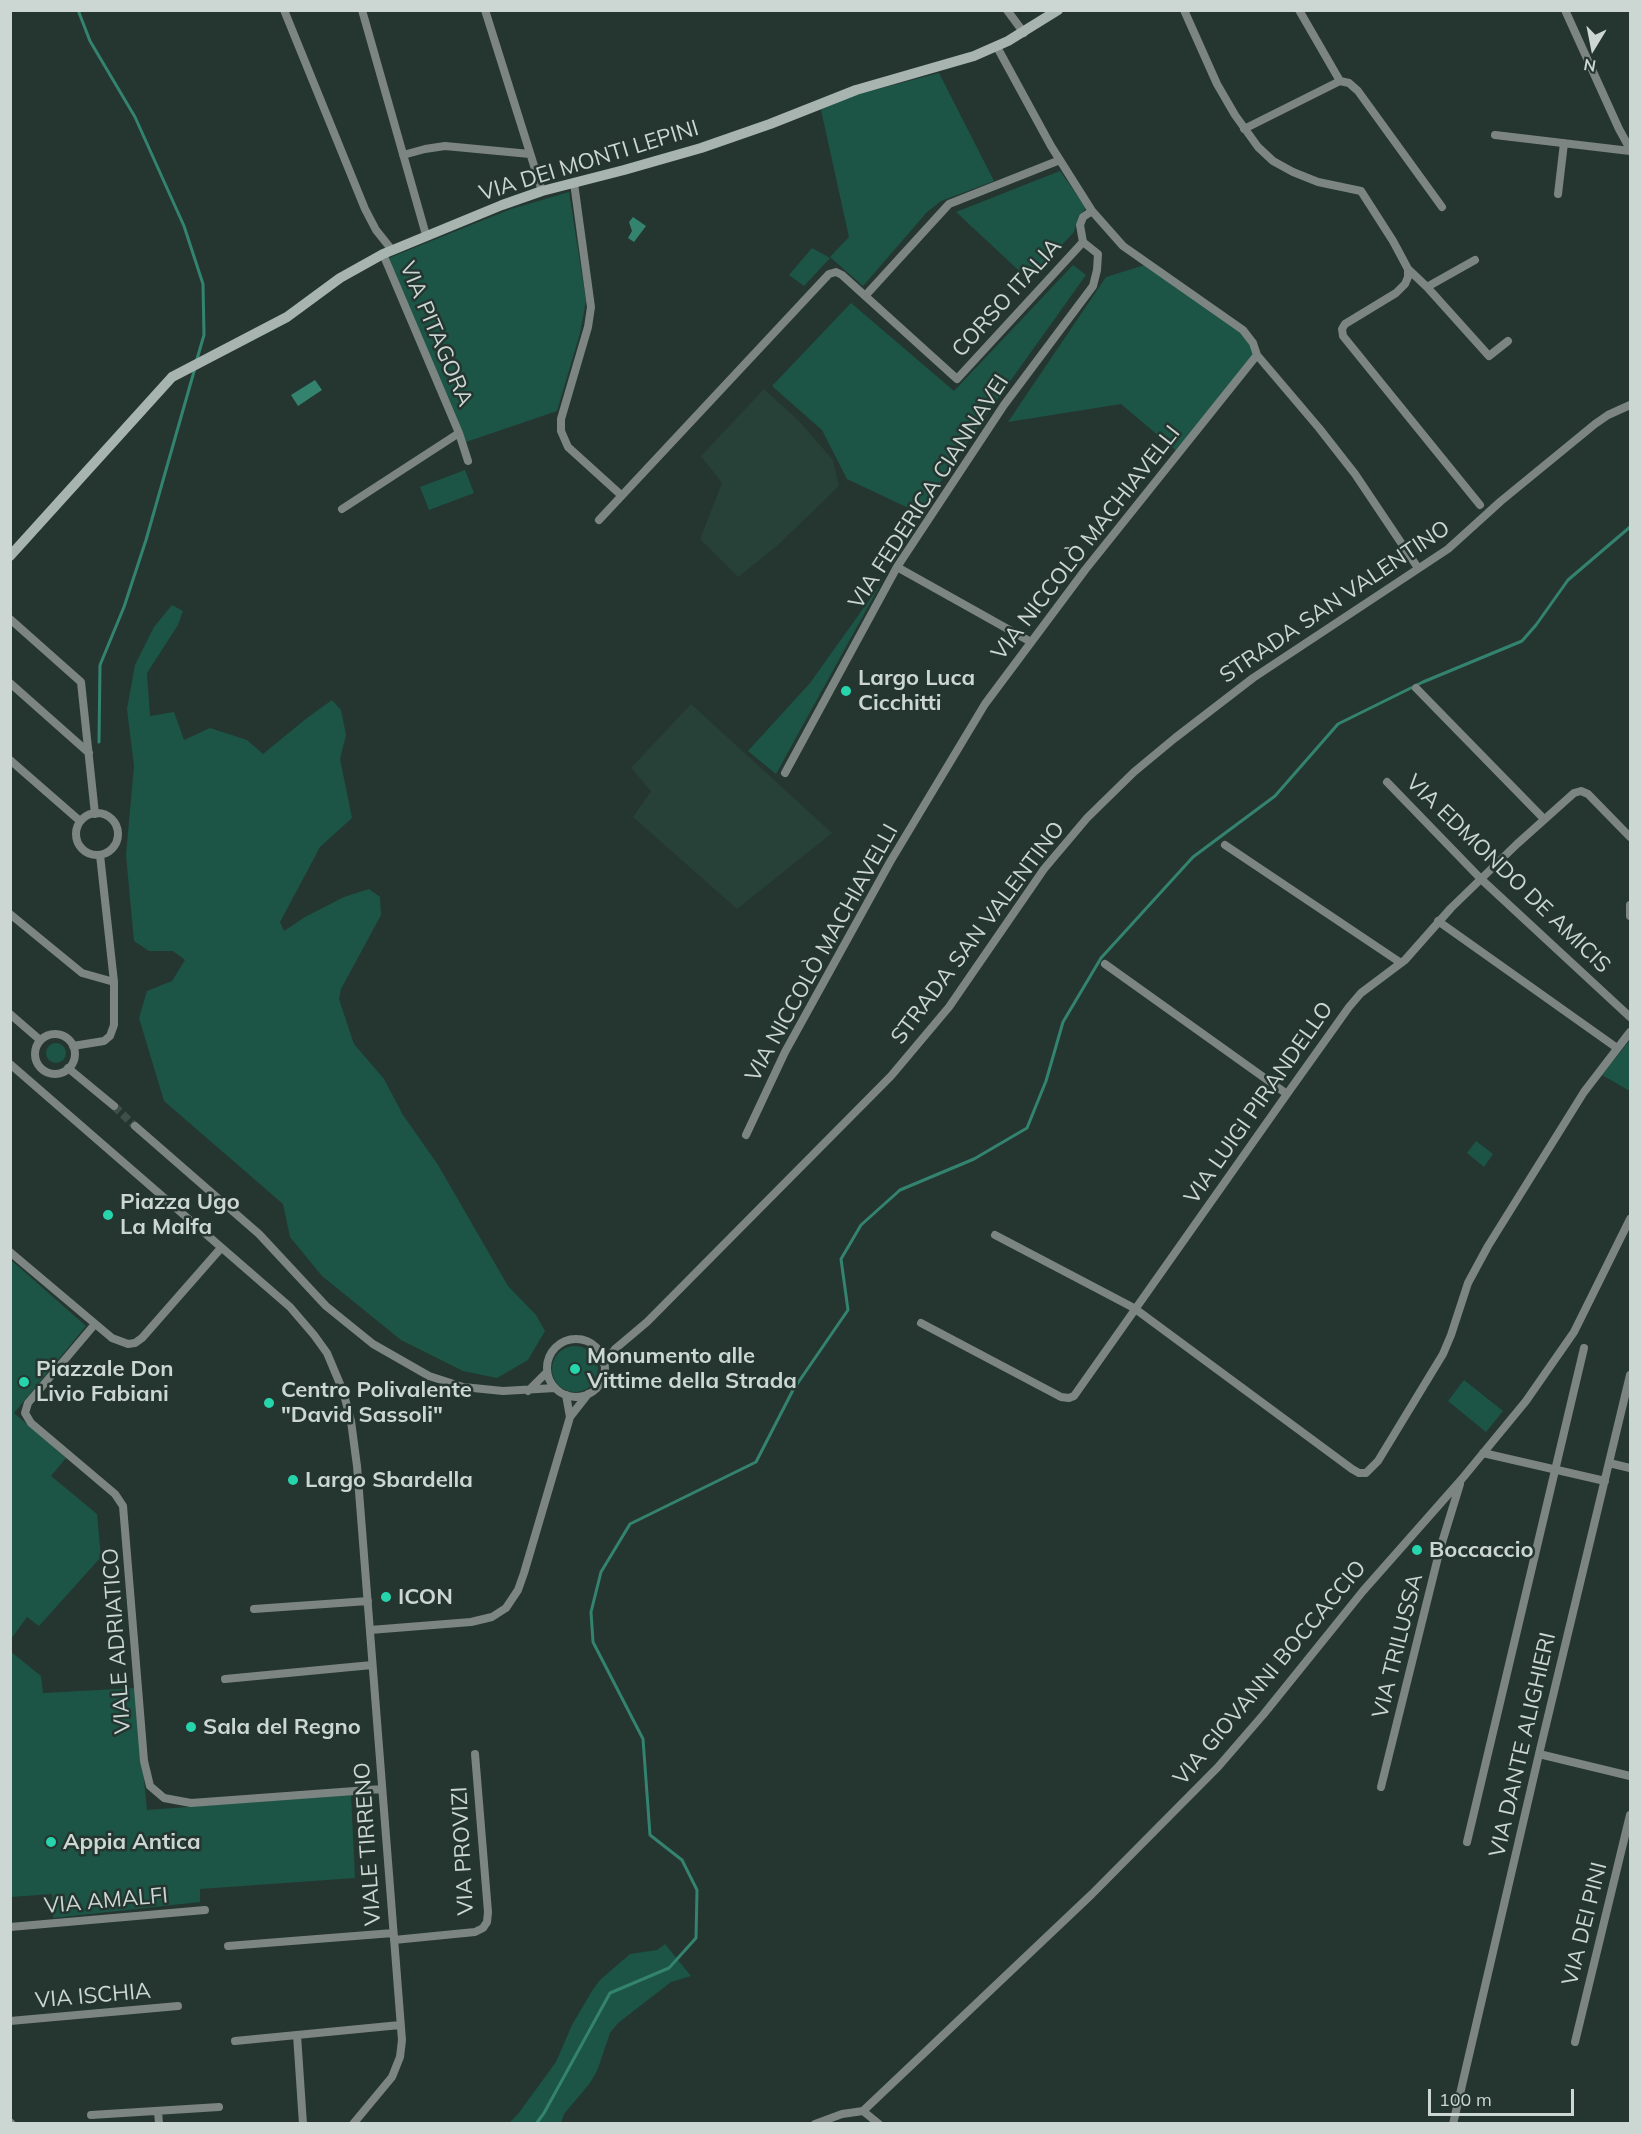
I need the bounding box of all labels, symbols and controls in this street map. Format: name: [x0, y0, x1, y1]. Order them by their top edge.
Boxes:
north arrow: [1563, 18, 1623, 78]
text: N: [1582, 55, 1598, 77]
street label: VIA DEI MONTI LEPINI: [476, 115, 702, 207]
street label: CORSO ITALIA: [947, 233, 1067, 363]
street label: VIA PITAGORA: [394, 258, 478, 410]
street label: VIA FEDERICA CIANNAVEI: [843, 370, 1015, 614]
street label: VIA NICCOLÒ MACHIAVELLI: [986, 420, 1186, 666]
street label: STRADA SAN VALENTINO: [1215, 515, 1455, 689]
place label: Largo Luca Cicchitti: [858, 665, 975, 716]
marker: Largo Luca Cicchitti: [839, 684, 853, 698]
street label: VIA EDMONDO DE AMICIS: [1400, 769, 1616, 979]
street label: STRADA SAN VALENTINO: [886, 816, 1070, 1050]
street label: VIA NICCOLÒ MACHIAVELLI: [740, 820, 904, 1086]
street label: VIA LUIGI PIRANDELLO: [1179, 997, 1339, 1209]
place label: Piazza Ugo La Malfa: [120, 1189, 240, 1240]
marker: Piazza Ugo La Malfa: [101, 1208, 115, 1222]
place label: Monumento alle Vittime della Strada: [587, 1343, 797, 1394]
place label: Piazzale Don Livio Fabiani: [36, 1356, 174, 1408]
marker: Monumento alle Vittime della Strada: [568, 1362, 582, 1376]
marker: Piazzale Don Livio Fabiani: [17, 1375, 31, 1389]
place label: Centro Polivalente "David Sassoli": [281, 1377, 472, 1428]
marker: Centro Polivalente "David Sassoli": [262, 1396, 276, 1410]
place label: Largo Sbardella: [305, 1467, 473, 1493]
marker: Largo Sbardella: [286, 1473, 300, 1487]
place label: Boccaccio: [1429, 1537, 1533, 1563]
marker: Boccaccio: [1410, 1543, 1424, 1557]
street label: VIALE ADRIATICO: [97, 1547, 137, 1735]
street label: VIA GIOVANNI BOCCACCIO: [1168, 1555, 1372, 1791]
street label: VIA TRILUSSA: [1367, 1571, 1429, 1721]
place label: ICON: [398, 1584, 453, 1610]
marker: ICON: [379, 1590, 393, 1604]
street label: VIA DANTE ALIGHIERI: [1484, 1630, 1562, 1860]
place label: Sala del Regno: [203, 1714, 361, 1740]
marker: Sala del Regno: [184, 1720, 198, 1734]
street label: VIALE TIRRENO: [349, 1761, 387, 1927]
street label: VIA PROVIZI: [446, 1786, 480, 1916]
place label: Appia Antica: [63, 1829, 201, 1855]
marker: Appia Antica: [44, 1835, 58, 1849]
street label: VIA DEI PINI: [1557, 1860, 1613, 1988]
street label: VIA AMALFI: [43, 1882, 169, 1920]
street label: VIA ISCHIA: [34, 1978, 152, 2014]
scale bar: [1431, 2077, 1576, 2115]
text: 100 m: [1439, 2088, 1492, 2111]

